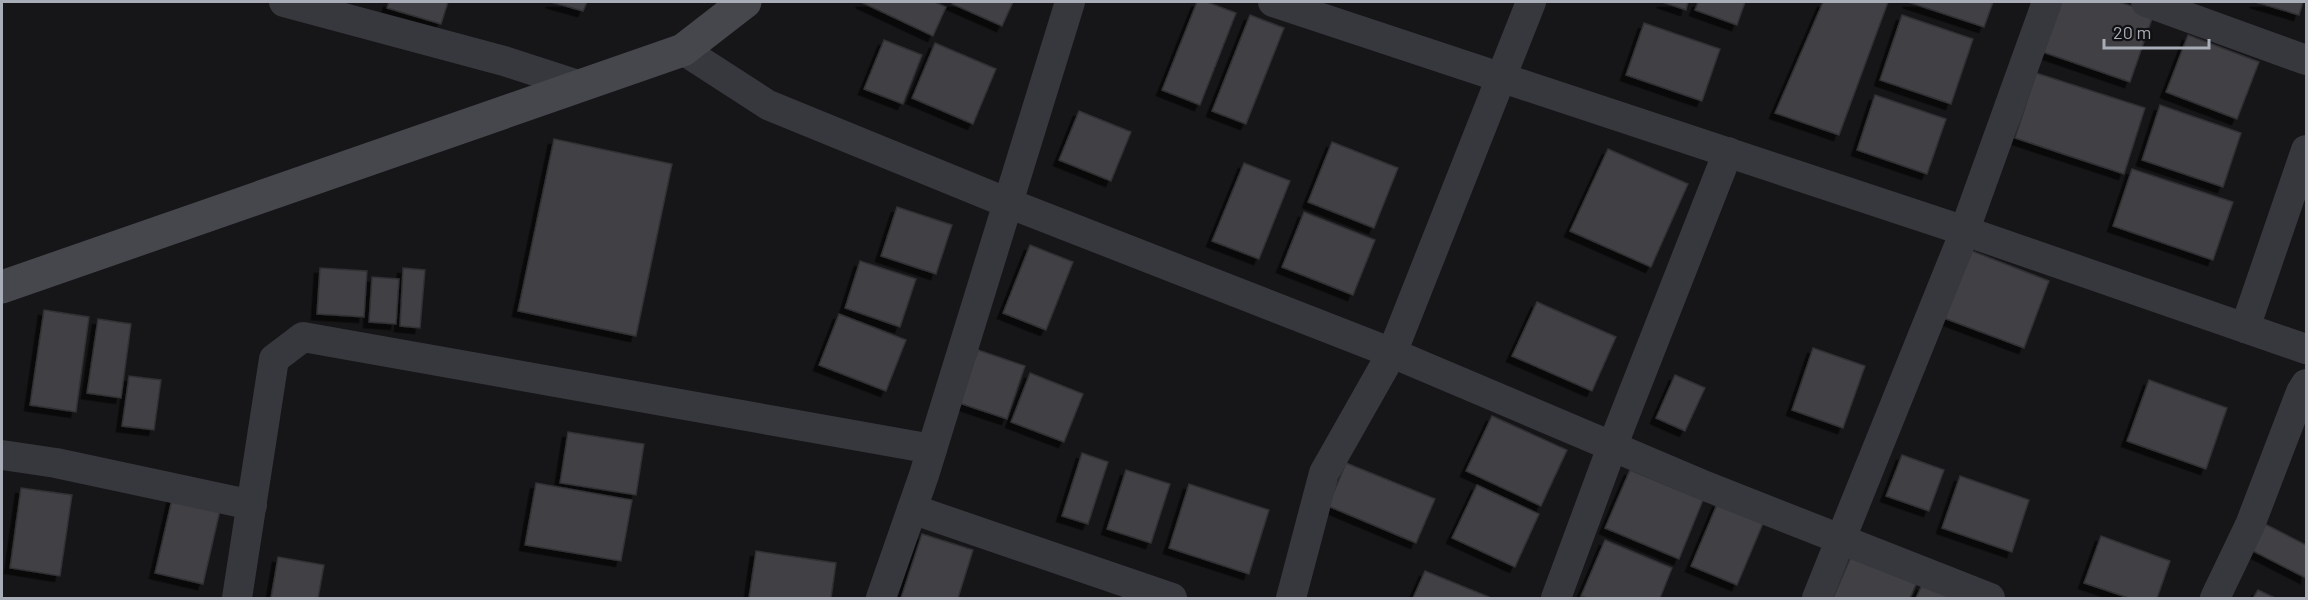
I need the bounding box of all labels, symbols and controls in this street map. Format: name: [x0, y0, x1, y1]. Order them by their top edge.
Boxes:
scale bar: [2104, 12, 2209, 50]
text: 20 m: [2113, 21, 2151, 43]

